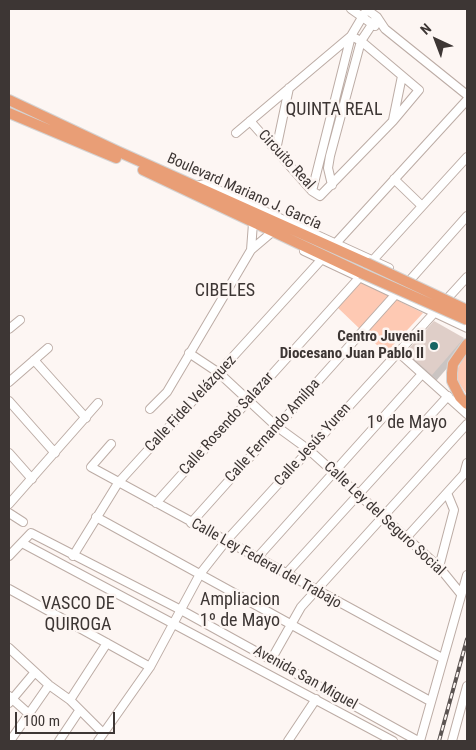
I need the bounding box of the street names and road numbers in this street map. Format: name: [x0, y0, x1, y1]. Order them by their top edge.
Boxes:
street label: Circuito Real: [254, 126, 318, 194]
street label: Boulevard Mariano J. García: [164, 150, 324, 234]
street label: Calle Fidel Velázquez: [142, 352, 240, 456]
street label: Calle Rosendo Salazar: [176, 369, 278, 479]
street label: Calle Fernando Amilpa: [222, 375, 324, 487]
street label: Calle Jesús Yuren: [271, 400, 355, 490]
street label: Calle Ley del Seguro Social: [320, 458, 448, 580]
street label: Calle Ley Federal del Trabajo: [188, 515, 344, 613]
street label: Avenida San Miguel: [250, 642, 360, 714]

